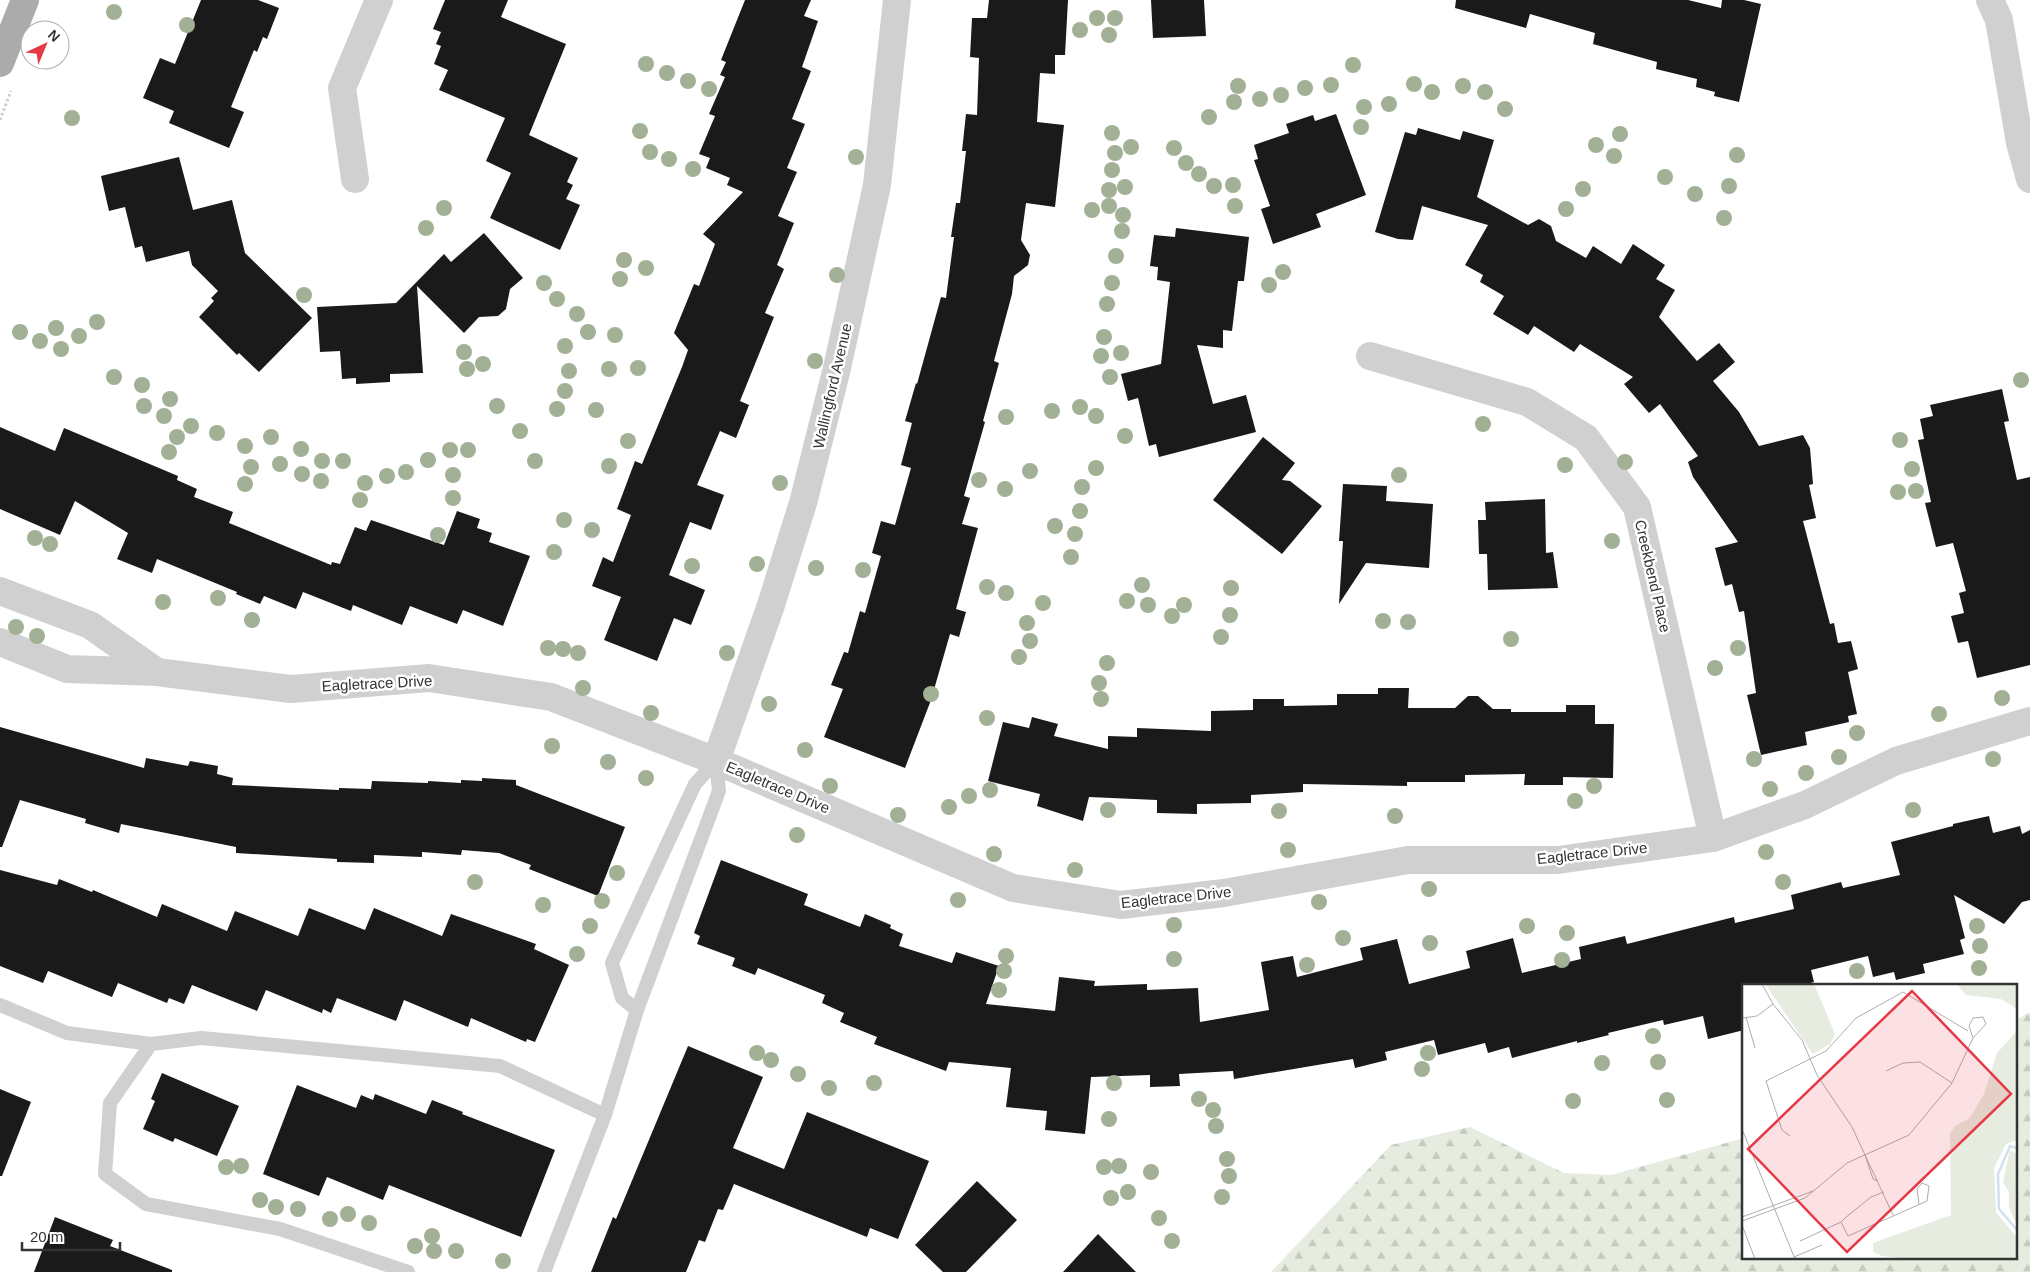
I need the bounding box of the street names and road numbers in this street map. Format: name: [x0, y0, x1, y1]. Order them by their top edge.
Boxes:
street label: Wallingford Avenue: [809, 322, 855, 450]
street label: Creekbend Place: [1632, 518, 1674, 634]
street label: Eagletrace Drive: [321, 672, 433, 694]
street label: Eagletrace Drive: [724, 758, 832, 816]
street label: Eagletrace Drive: [1536, 839, 1648, 867]
street label: Eagletrace Drive: [1120, 883, 1232, 911]

